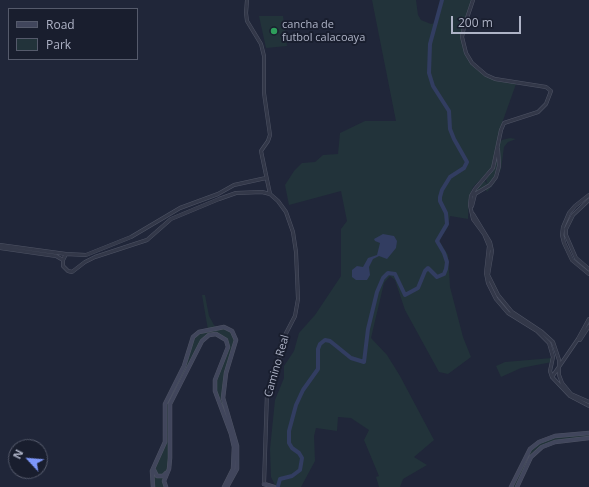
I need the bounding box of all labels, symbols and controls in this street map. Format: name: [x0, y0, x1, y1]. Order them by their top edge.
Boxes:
legend: [8, 8, 138, 60]
scale bar: [453, 8, 523, 34]
text: 200 m: [458, 14, 493, 31]
text: Road: [46, 16, 75, 33]
place label: cancha de futbol calacoaya: [282, 18, 365, 44]
marker: cancha de futbol calacoaya: [269, 26, 279, 36]
text: Park: [46, 36, 71, 53]
street label: Camino Real: [262, 333, 292, 399]
north arrow: [8, 439, 48, 479]
text: N: [9, 447, 26, 461]

